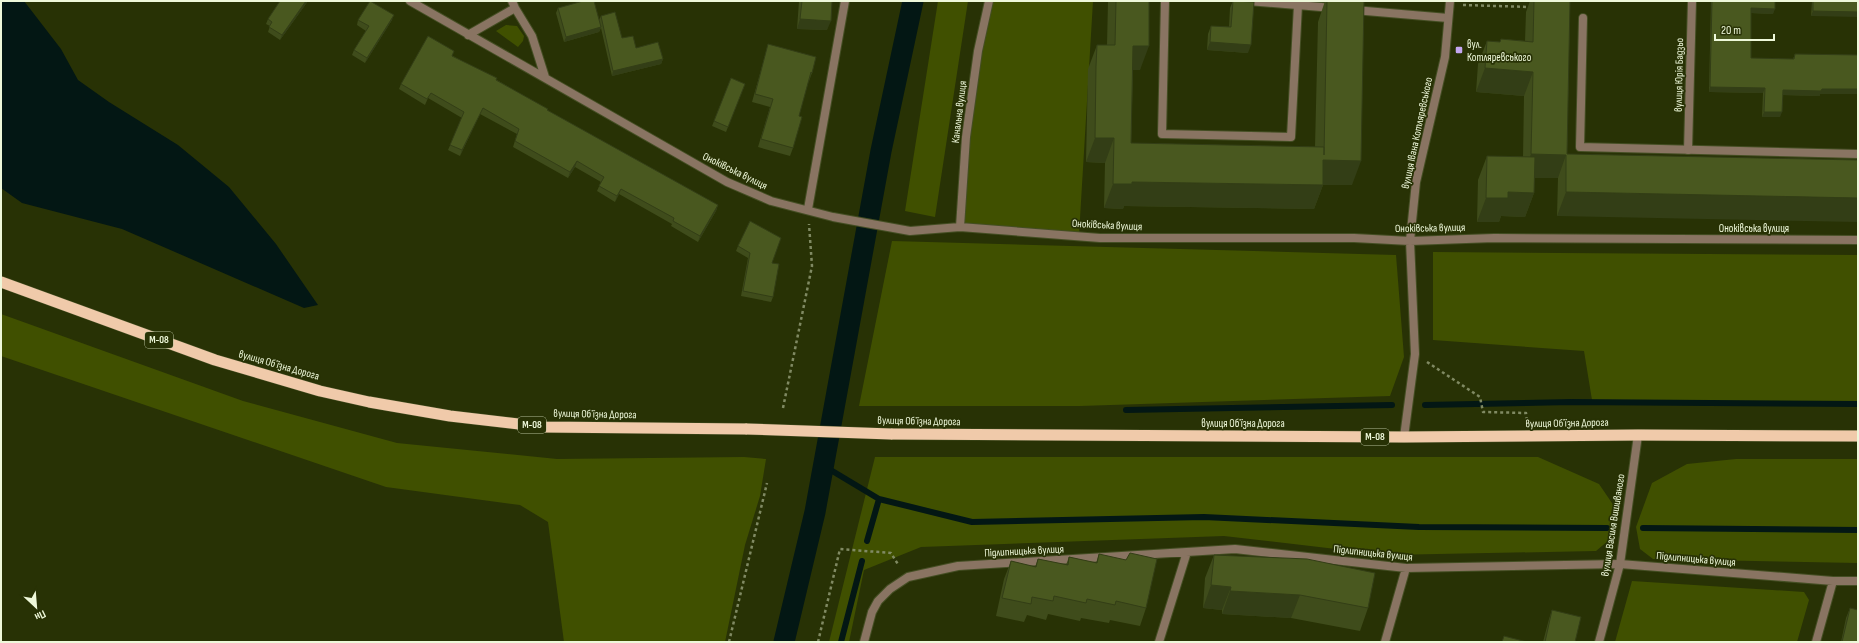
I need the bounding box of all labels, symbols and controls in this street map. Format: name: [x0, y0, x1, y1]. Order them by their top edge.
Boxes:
scale bar: [1715, 16, 1774, 42]
text: 20 m: [1721, 23, 1741, 38]
street label: вулиця Юрія Бадзьо: [1672, 37, 1686, 112]
place label: вул. Котляревського: [1467, 38, 1532, 64]
marker: вул. Котляревського: [1454, 45, 1464, 55]
street label: вулиця Івана Котляревського: [1399, 76, 1435, 190]
street label: Канальна вулиця: [949, 80, 969, 144]
street label: Оноківська вулиця: [701, 150, 769, 192]
street label: Оноківська вулиця: [1072, 217, 1142, 233]
street label: Оноківська вулиця: [1395, 221, 1465, 235]
street label: Оноківська вулиця: [1719, 222, 1789, 235]
road number: М-08: [145, 332, 173, 348]
street label: вулиця Обʼїзна Дорога: [237, 347, 321, 383]
street label: вулиця Обʼїзна Дорога: [553, 407, 637, 421]
street label: вулиця Обʼїзна Дорога: [877, 414, 961, 428]
street label: вулиця Обʼїзна Дорога: [1525, 416, 1609, 430]
road number: М-08: [518, 417, 546, 433]
street label: вулиця Обʼїзна Дорога: [1201, 417, 1285, 430]
road number: М-08: [1361, 429, 1389, 445]
street label: вулиця Василя Вишиваного: [1598, 472, 1628, 577]
street label: Підлипницька вулиця: [984, 542, 1064, 560]
street label: Підлипницька вулиця: [1333, 542, 1413, 564]
street label: Підлипницька вулиця: [1656, 549, 1736, 569]
north arrow: [16, 587, 56, 627]
text: Пн: [32, 607, 48, 624]

